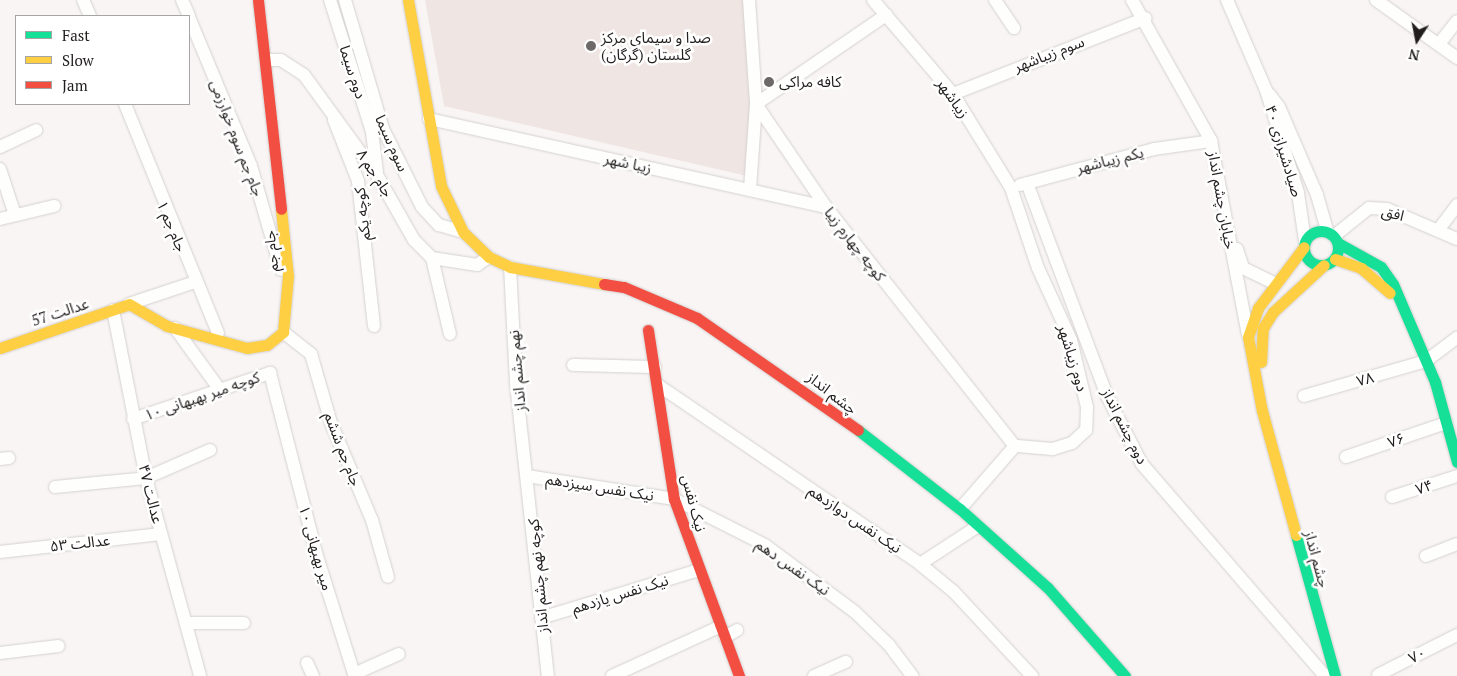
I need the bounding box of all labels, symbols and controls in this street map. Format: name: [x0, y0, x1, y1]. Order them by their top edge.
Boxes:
legend: [15, 15, 190, 105]
north arrow: [1392, 15, 1442, 65]
text: Fast: [62, 25, 90, 45]
place label: صدا و سیمای مرکز گلستان (گرگان): [601, 28, 711, 63]
street label: سوم زیباشهر: [1011, 32, 1087, 76]
marker: صدا و سیمای مرکز گلستان (گرگان): [585, 40, 597, 52]
street label: دوم سیما: [336, 43, 370, 101]
text: N: [1407, 45, 1421, 66]
text: Slow: [62, 50, 94, 70]
place label: کافه مراکی: [779, 73, 841, 91]
text: Jam: [62, 75, 88, 95]
street label: زیباشهر: [933, 75, 973, 121]
marker: کافه مراکی: [763, 76, 775, 88]
street label: جام جم سوم خوارزمی: [206, 77, 268, 199]
street label: ۴۰ صیادشیرازی: [1262, 103, 1306, 199]
street label: سوم سیما: [372, 112, 412, 174]
street label: یکم زیباشهر: [1075, 143, 1145, 177]
street label: ۸ جام جم: [353, 146, 397, 200]
street label: زیبا شهر: [603, 149, 653, 177]
street label: خیابان چشم انداز: [1205, 149, 1239, 251]
street label: کوچه یکم: [350, 186, 374, 242]
street label: ۱ جام جم: [153, 198, 191, 254]
street label: افق: [1380, 201, 1406, 225]
street label: کوچه چهارم زیبا: [821, 204, 889, 284]
street label: جام جم: [260, 230, 282, 272]
street label: عدالت 57: [29, 294, 91, 330]
street label: دوم زیباشهر: [1054, 322, 1092, 394]
street label: نهم چشم انداز: [504, 329, 530, 413]
street label: کوچه میر بهبهانی ۱۰: [142, 368, 262, 424]
street label: چشم انداز: [803, 368, 861, 418]
street label: ۷۸: [1354, 368, 1376, 390]
street label: دوم چشم انداز: [1098, 385, 1152, 467]
street label: جام جم ششم: [321, 409, 365, 489]
street label: ۷۶: [1385, 429, 1407, 451]
street label: عدالت ۴۷: [135, 463, 167, 525]
street label: نیک نفس سیزدهم: [545, 470, 655, 504]
street label: نیک نفس: [678, 472, 710, 534]
street label: ۷۴: [1413, 476, 1435, 498]
street label: نیک نفس دوازدهم: [805, 481, 905, 557]
street label: ۱۰ میر بهبهانی: [295, 503, 337, 593]
street label: کوچه نهم چشم انداز: [524, 518, 552, 634]
street label: چشم انداز: [1301, 529, 1333, 589]
street label: عدالت ۵۳: [49, 531, 111, 555]
street label: نیک نفس دهم: [753, 535, 833, 599]
street label: نیک نفس یازدهم: [569, 571, 671, 617]
street label: ۷۰: [1405, 643, 1429, 667]

